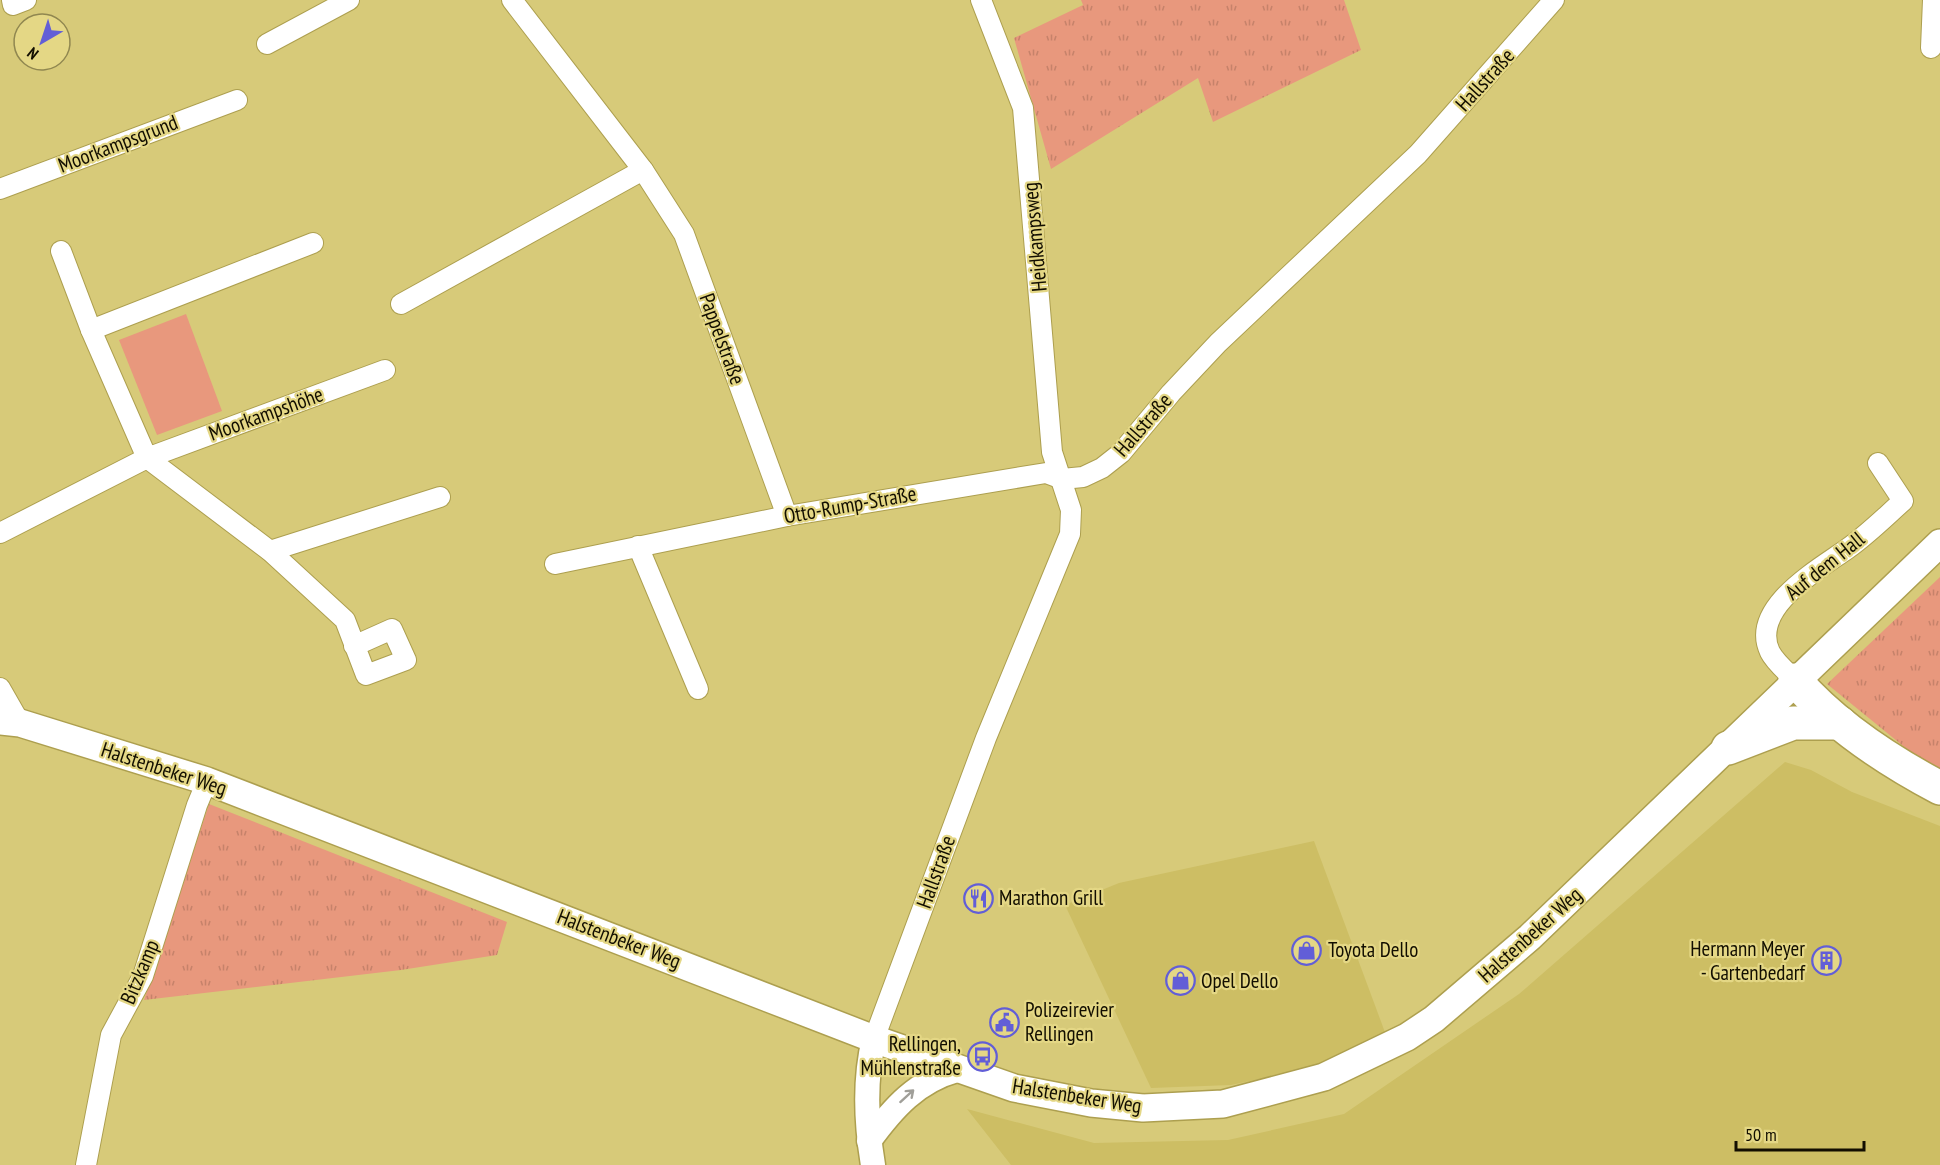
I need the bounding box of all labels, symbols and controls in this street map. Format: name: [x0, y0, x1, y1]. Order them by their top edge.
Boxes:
north arrow: [12, 12, 72, 72]
text: N: [23, 43, 42, 64]
street label: Hallstraße: [1449, 43, 1520, 117]
street label: Moorkampsgrund: [54, 108, 181, 179]
street label: Heidkampsweg: [1016, 181, 1053, 293]
street label: Pappelstraße: [694, 290, 751, 388]
street label: Moorkampshöhe: [205, 380, 327, 447]
street label: Hallstraße: [1108, 387, 1178, 462]
street label: Otto-Rump-Straße: [782, 480, 918, 529]
street label: Auf dem Hall: [1780, 525, 1870, 606]
street label: Halstenbeker Weg: [98, 736, 230, 802]
street label: Hallstraße: [910, 832, 961, 912]
street label: Halstenbeker Weg: [1472, 881, 1587, 988]
restaurant icon: Marathon Grill: [962, 882, 994, 914]
place label: Marathon Grill: [999, 884, 1103, 911]
street label: Halstenbeker Weg: [553, 903, 685, 974]
shop icon: Toyota Dello: [1291, 934, 1323, 966]
place label: Hermann Meyer - Gartenbedarf: [1690, 935, 1806, 986]
street label: Bitzkamp: [114, 936, 165, 1008]
place label: Toyota Dello: [1328, 936, 1418, 963]
building icon: Hermann Meyer - Gartenbedarf: [1810, 945, 1842, 977]
shop icon: Opel Dello: [1164, 965, 1196, 997]
place label: Opel Dello: [1201, 967, 1278, 994]
place label: Polizeirevier Rellingen: [1025, 996, 1114, 1047]
public building icon: Polizeirevier Rellingen: [988, 1006, 1020, 1038]
place label: Rellingen, Mühlenstraße: [861, 1030, 961, 1081]
bus stop icon: Rellingen, Mühlenstraße: [966, 1040, 998, 1072]
street label: Halstenbeker Weg: [1011, 1072, 1144, 1119]
one-way arrow: [899, 1089, 914, 1103]
scale bar: [1736, 1114, 1864, 1152]
text: 50 m: [1745, 1123, 1777, 1146]

